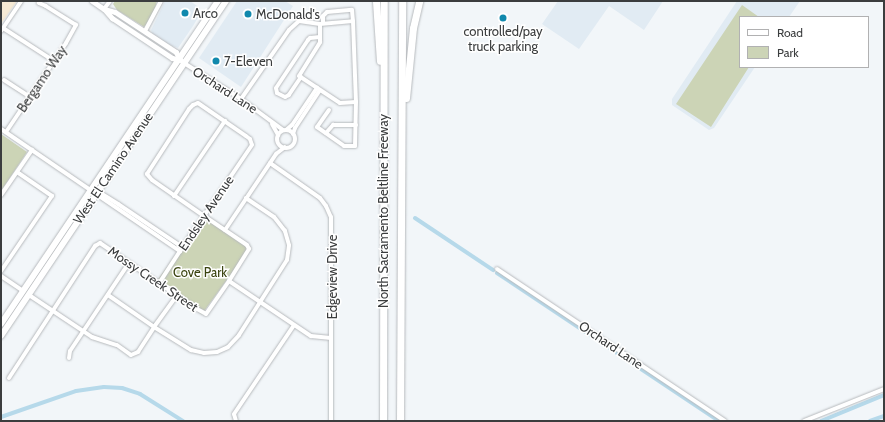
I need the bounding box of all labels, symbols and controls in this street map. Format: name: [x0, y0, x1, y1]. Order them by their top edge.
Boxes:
place label: Arco: [193, 5, 218, 21]
place label: McDonald's: [256, 6, 320, 22]
marker: Arco: [180, 8, 190, 18]
marker: McDonald's: [243, 9, 253, 19]
marker: controlled/pay truck parking: [498, 13, 508, 23]
legend: [739, 16, 869, 68]
place label: controlled/pay truck parking: [463, 24, 543, 55]
text: Road: [777, 25, 803, 40]
street label: Bergamo Way: [14, 43, 70, 115]
text: Park: [777, 45, 799, 60]
place label: 7-Eleven: [224, 53, 273, 69]
marker: 7-Eleven: [211, 56, 221, 66]
street label: Orchard Lane: [190, 63, 260, 117]
street label: West El Camino Avenue: [70, 109, 156, 227]
street label: North Sacramento Beltline Freeway: [375, 114, 391, 308]
street label: Endsley Avenue: [175, 172, 237, 254]
street label: Edgeview Drive: [324, 235, 340, 319]
street label: Mossy Creek Street: [105, 243, 201, 315]
park label: Cove Park: [173, 264, 227, 280]
street label: Orchard Lane: [576, 318, 646, 372]

